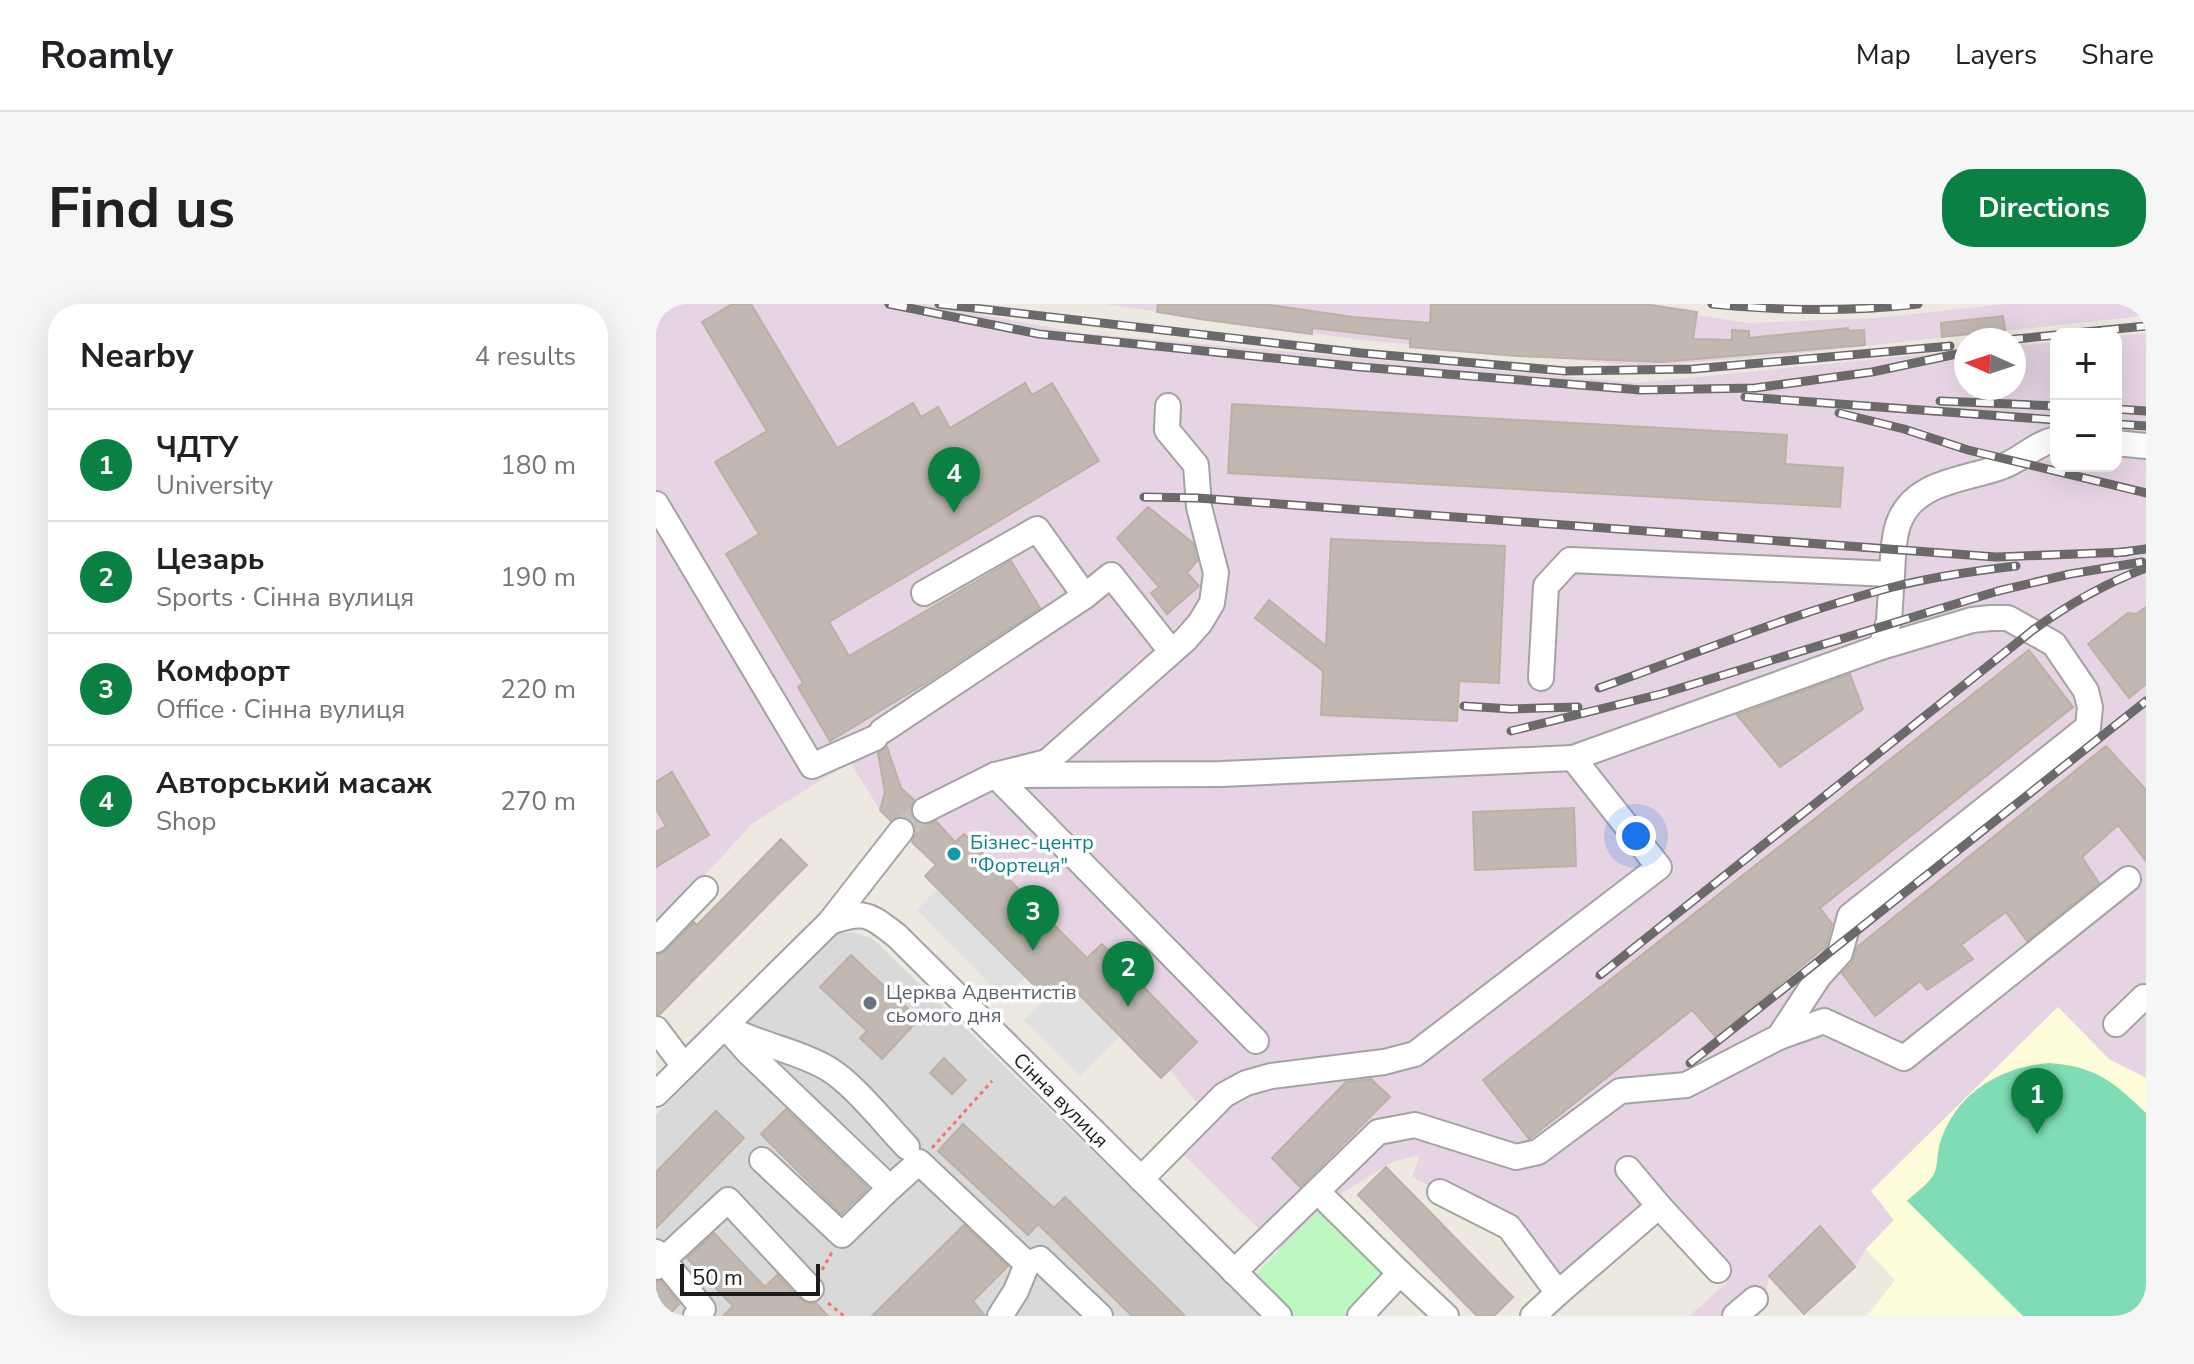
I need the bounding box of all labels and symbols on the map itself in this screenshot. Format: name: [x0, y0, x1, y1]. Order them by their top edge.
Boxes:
north arrow: [1954, 328, 2026, 400]
pin: 4: [928, 447, 980, 513]
your location: [1616, 816, 1656, 856]
place label: Бізнес-центр "Фортеця": [970, 829, 1094, 879]
marker: Бізнес-центр "Фортеця": [945, 845, 963, 863]
pin: 3: [1007, 885, 1059, 951]
pin: 2: [1102, 941, 1154, 1007]
place label: Церква Адвентистів сьомого дня: [886, 979, 1077, 1029]
marker: Церква Адвентистів сьомого дня: [861, 994, 879, 1012]
street label: Сінна вулиця: [1007, 1047, 1114, 1154]
pin: 1: [2011, 1068, 2063, 1134]
scale bar: [680, 1260, 820, 1296]

